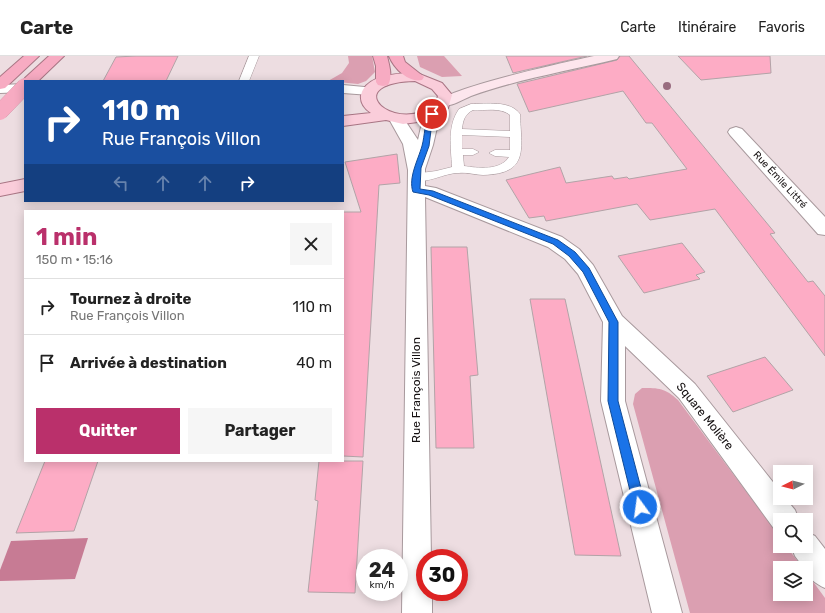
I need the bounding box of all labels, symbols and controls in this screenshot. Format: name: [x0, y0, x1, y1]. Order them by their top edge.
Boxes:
text: Carte: [20, 16, 73, 39]
text: Carte: [620, 19, 656, 36]
text: Itinéraire: [678, 19, 736, 36]
text: Favoris: [758, 19, 805, 36]
text: 110 m: [102, 94, 180, 127]
icon: right: [36, 96, 88, 148]
pin: [415, 97, 449, 131]
icon: arrive: [421, 103, 443, 125]
text: Rue François Villon: [102, 128, 261, 150]
street label: Rue Émile Littré: [750, 149, 810, 211]
icon: left: [110, 172, 132, 194]
icon: ahead: [152, 172, 174, 194]
icon: ahead: [194, 172, 216, 194]
icon: right: [236, 172, 258, 194]
text: 1 min: [36, 223, 97, 251]
button: close: [290, 223, 332, 265]
text: 150 m · 15:16: [36, 252, 113, 267]
text: Tournez à droite: [70, 290, 191, 308]
icon: right: [36, 296, 58, 318]
text: 110 m: [293, 298, 332, 316]
text: Rue François Villon: [70, 308, 185, 323]
street label: Rue François Villon: [409, 337, 423, 443]
icon: arrive: [36, 352, 58, 374]
text: Arrivée à destination: [70, 354, 227, 372]
text: 40 m: [296, 354, 332, 372]
street label: Square Molière: [674, 379, 737, 453]
button: Quitter: [36, 408, 180, 454]
button: Partager: [188, 408, 332, 454]
north arrow: [773, 465, 813, 505]
map controls: [773, 465, 813, 601]
position arrow: [619, 486, 661, 528]
button: search: [773, 513, 813, 553]
speed limit sign: 30: [416, 549, 468, 601]
text: 24: [369, 558, 395, 582]
button: layers: [773, 561, 813, 601]
text: km/h: [370, 579, 394, 591]

